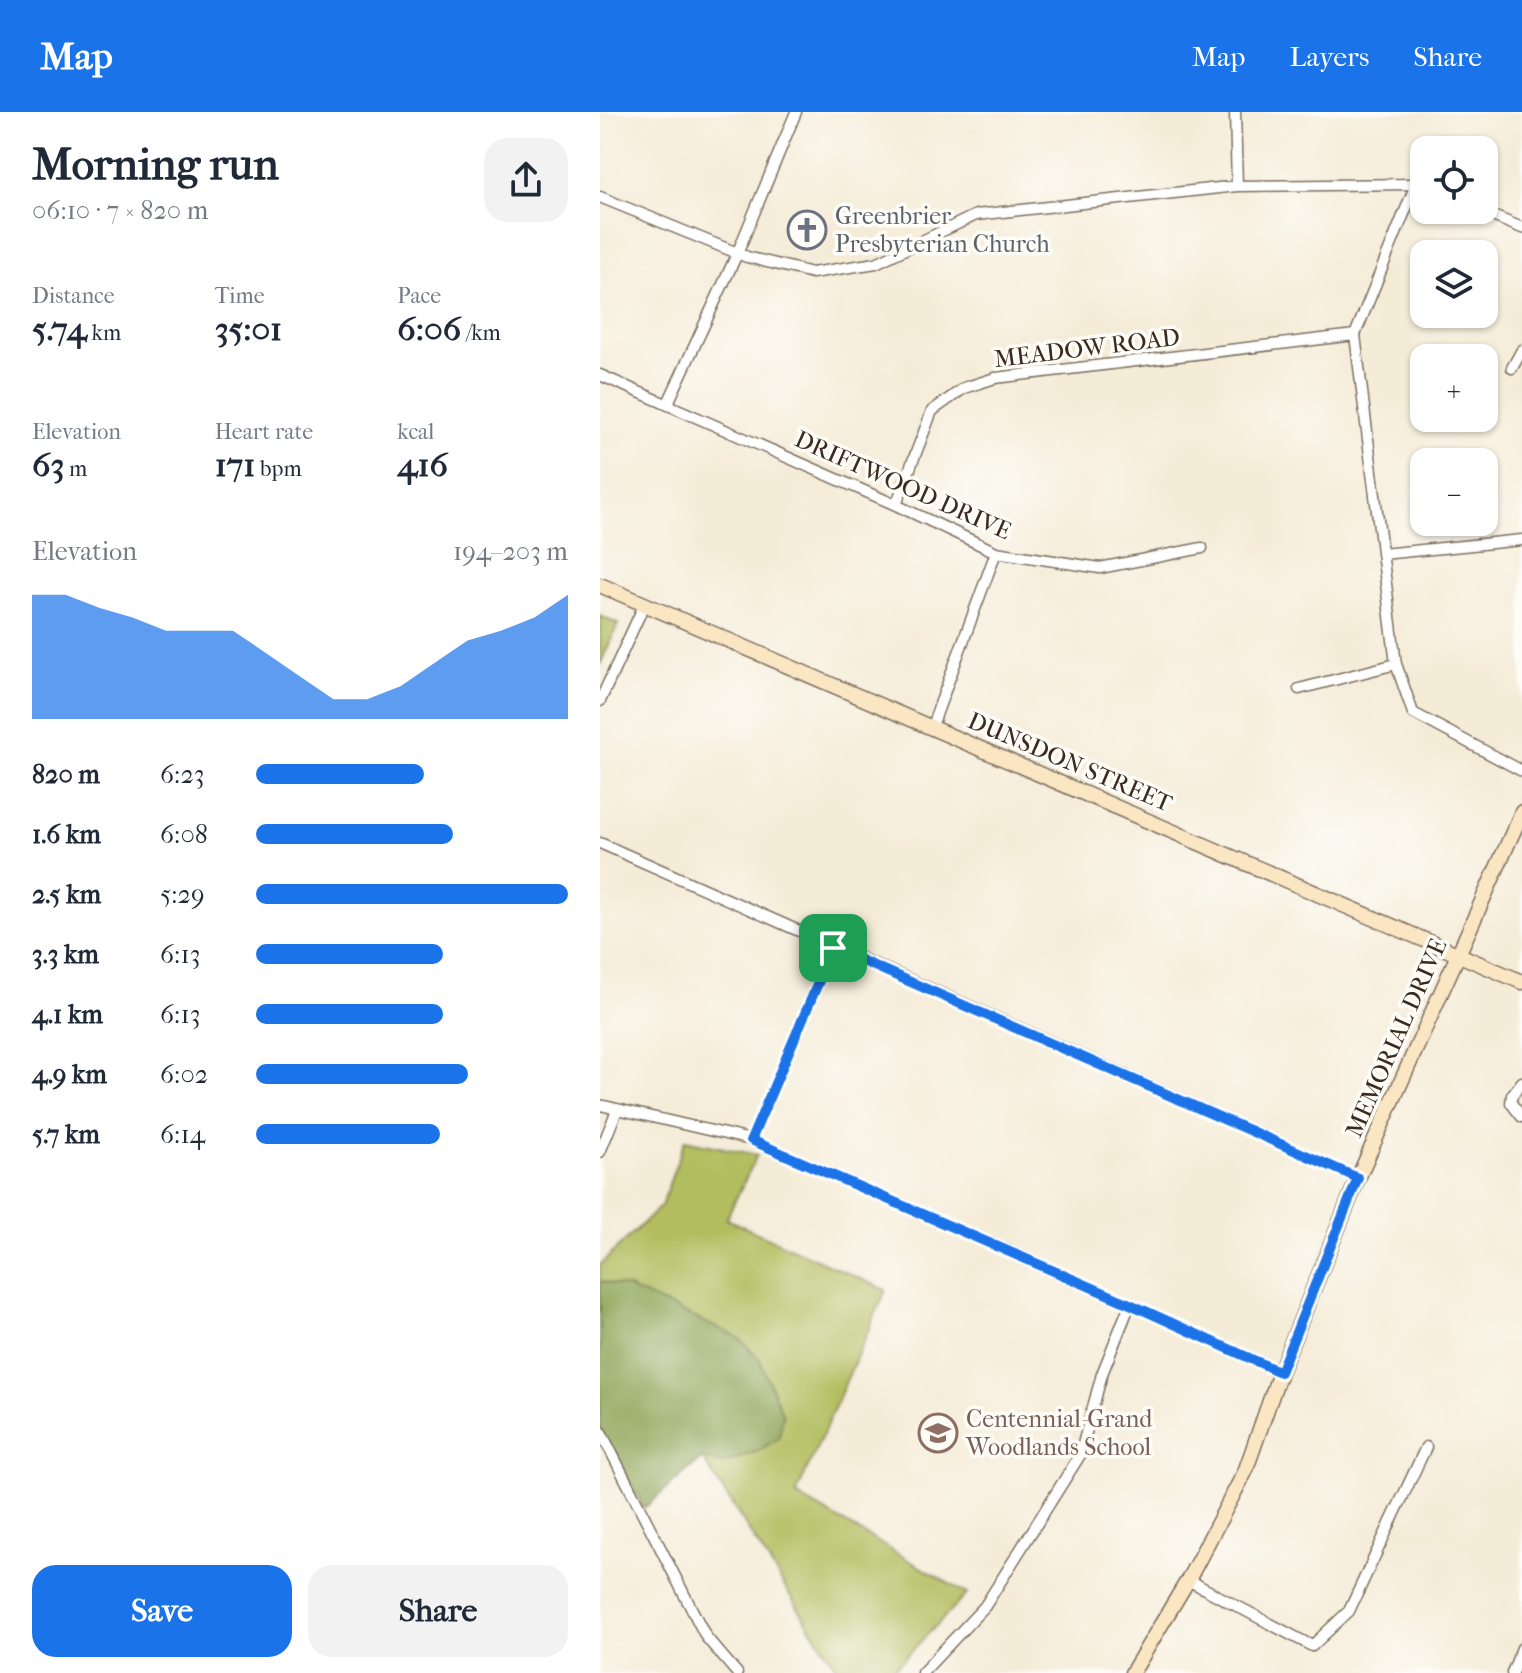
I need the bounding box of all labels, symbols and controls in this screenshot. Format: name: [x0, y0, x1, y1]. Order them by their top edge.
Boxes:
text: Map: [40, 34, 113, 79]
text: Map: [1192, 40, 1245, 73]
text: Layers: [1289, 40, 1369, 73]
text: Share: [1413, 40, 1482, 73]
map controls: [1410, 136, 1498, 536]
button: locate: [1410, 136, 1498, 224]
button: share: [484, 138, 568, 222]
text: Morning run: [32, 139, 279, 190]
text: 06:10 · 7 × 820 m: [32, 195, 208, 226]
place label: Greenbrier Presbyterian Church: [835, 202, 1050, 258]
church icon: Greenbrier Presbyterian Church: [786, 209, 828, 251]
button: layers: [1410, 240, 1498, 328]
text: Distance: [32, 283, 115, 309]
text: Time: [215, 283, 265, 309]
text: Pace: [397, 283, 441, 309]
text: 5.74: [32, 309, 87, 349]
text: 35:01: [215, 309, 282, 349]
text: 6:06: [397, 309, 461, 349]
text: km: [87, 320, 121, 346]
text: /km: [461, 320, 501, 346]
street label: MEADOW ROAD: [993, 323, 1181, 373]
button: +: [1410, 344, 1498, 432]
text: Elevation: [32, 419, 121, 445]
text: Heart rate: [215, 419, 313, 445]
text: kcal: [397, 419, 434, 445]
street label: DRIFTWOOD DRIVE: [791, 425, 1015, 545]
text: 63: [32, 445, 64, 485]
text: 171: [215, 445, 255, 485]
text: 416: [397, 445, 448, 485]
button: −: [1410, 448, 1498, 536]
text: m: [64, 456, 87, 482]
text: bpm: [255, 456, 302, 482]
text: Elevation: [32, 536, 137, 567]
text: 194–203 m: [453, 536, 568, 567]
street label: DUNSDON STREET: [964, 706, 1177, 818]
text: 820 m: [32, 759, 100, 790]
text: 6:23: [160, 759, 204, 790]
text: 1.6 km: [32, 819, 101, 850]
text: 6:08: [160, 819, 208, 850]
text: 2.5 km: [32, 879, 101, 910]
text: 5:29: [160, 879, 205, 910]
pin: [799, 914, 867, 982]
icon: arrive: [811, 926, 855, 970]
street label: MEMORIAL DRIVE: [1340, 935, 1452, 1141]
text: 3.3 km: [32, 939, 99, 970]
text: 6:13: [160, 939, 200, 970]
text: 4.1 km: [32, 999, 103, 1030]
text: 6:13: [160, 999, 200, 1030]
text: 4.9 km: [32, 1059, 107, 1090]
text: 6:02: [160, 1059, 208, 1090]
text: 5.7 km: [32, 1119, 100, 1150]
text: 6:14: [160, 1119, 205, 1150]
place label: Centennial-Grand Woodlands School: [965, 1405, 1153, 1461]
school or university icon: Centennial-Grand Woodlands School: [917, 1412, 959, 1454]
button: Save: [32, 1565, 292, 1657]
button: Share: [308, 1565, 568, 1657]

